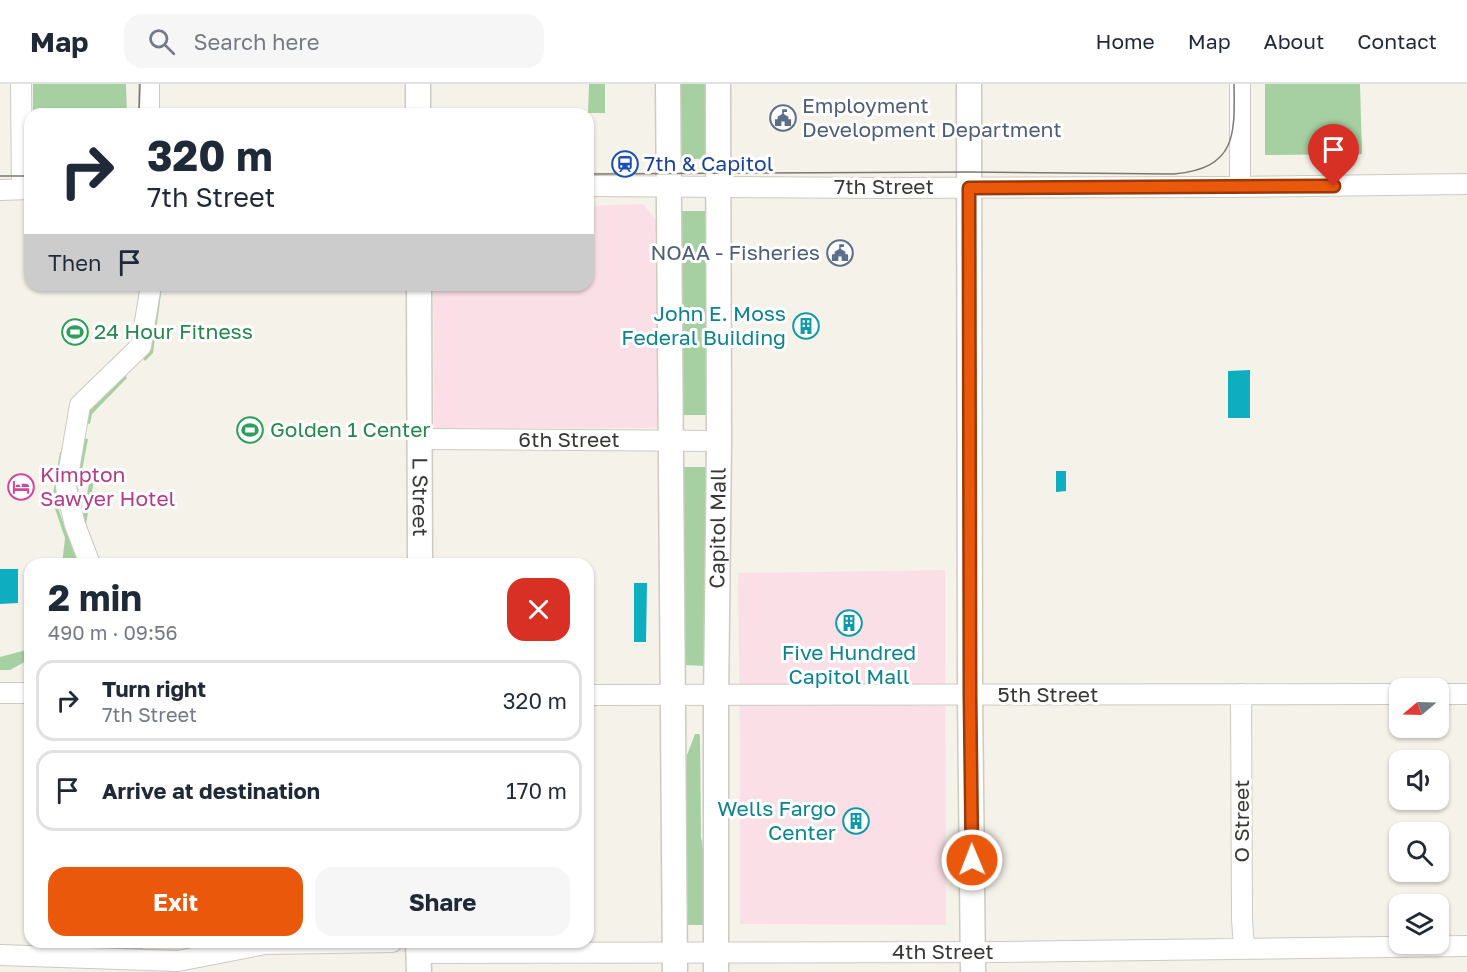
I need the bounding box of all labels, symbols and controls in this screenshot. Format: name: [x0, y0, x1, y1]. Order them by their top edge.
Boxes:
search box: [124, 14, 544, 68]
text: Map: [30, 25, 88, 58]
icon: search: [145, 25, 178, 58]
text: Search here: [193, 28, 319, 55]
text: Home: [1095, 28, 1155, 54]
text: Map: [1188, 28, 1231, 54]
text: About: [1264, 28, 1324, 54]
text: Contact: [1357, 28, 1437, 54]
place label: Employment Development Department: [802, 92, 1062, 142]
public building icon: Employment Development Department: [768, 103, 798, 133]
pin: [1308, 124, 1359, 186]
text: 320 m: [147, 130, 273, 180]
icon: right: [48, 132, 126, 210]
icon: arrive: [1317, 133, 1350, 166]
station icon: 7th & Capitol: [610, 149, 640, 179]
place label: 7th & Capitol: [644, 150, 773, 176]
street label: 7th Street: [834, 173, 934, 199]
text: 7th Street: [147, 181, 275, 213]
public building icon: NOAA - Fisheries: [825, 238, 855, 268]
place label: NOAA - Fisheries: [650, 239, 820, 265]
icon: arrive: [113, 246, 146, 279]
text: Then: [48, 249, 101, 276]
place label: John E. Moss Federal Building: [621, 300, 786, 350]
building icon: John E. Moss Federal Building: [791, 311, 821, 341]
sports icon: 24 Hour Fitness: [60, 317, 90, 347]
place label: 24 Hour Fitness: [94, 318, 253, 344]
sports icon: Golden 1 Center: [235, 415, 265, 445]
place label: Golden 1 Center: [270, 416, 431, 442]
street label: 6th Street: [518, 426, 620, 452]
street label: L Street: [408, 457, 434, 537]
place label: Kimpton Sawyer Hotel: [40, 461, 175, 511]
street label: Capitol Mall: [703, 467, 731, 589]
hotel icon: Kimpton Sawyer Hotel: [6, 472, 36, 502]
text: 2 min: [48, 576, 142, 619]
button: close: [507, 578, 570, 641]
building icon: Five Hundred Capitol Mall: [834, 608, 864, 638]
text: 490 m · 09:56: [48, 620, 178, 644]
place label: Five Hundred Capitol Mall: [782, 639, 916, 689]
text: Turn right: [102, 675, 206, 702]
north arrow: [1389, 678, 1449, 738]
map controls: [1389, 678, 1449, 954]
street label: 5th Street: [998, 681, 1098, 707]
icon: right: [51, 684, 84, 717]
text: 320 m: [503, 687, 567, 714]
text: 7th Street: [102, 702, 197, 726]
button: sound: [1389, 750, 1449, 810]
icon: arrive: [51, 774, 84, 807]
text: Arrive at destination: [102, 777, 320, 804]
text: 170 m: [506, 777, 567, 804]
street label: O Street: [1228, 780, 1254, 862]
place label: Wells Fargo Center: [717, 795, 836, 845]
building icon: Wells Fargo Center: [841, 806, 871, 836]
button: search: [1389, 822, 1449, 882]
position arrow: [940, 828, 1004, 892]
button: Exit: [48, 867, 303, 936]
button: Share: [315, 867, 570, 936]
button: layers: [1389, 894, 1449, 954]
street label: 4th Street: [892, 938, 994, 964]

